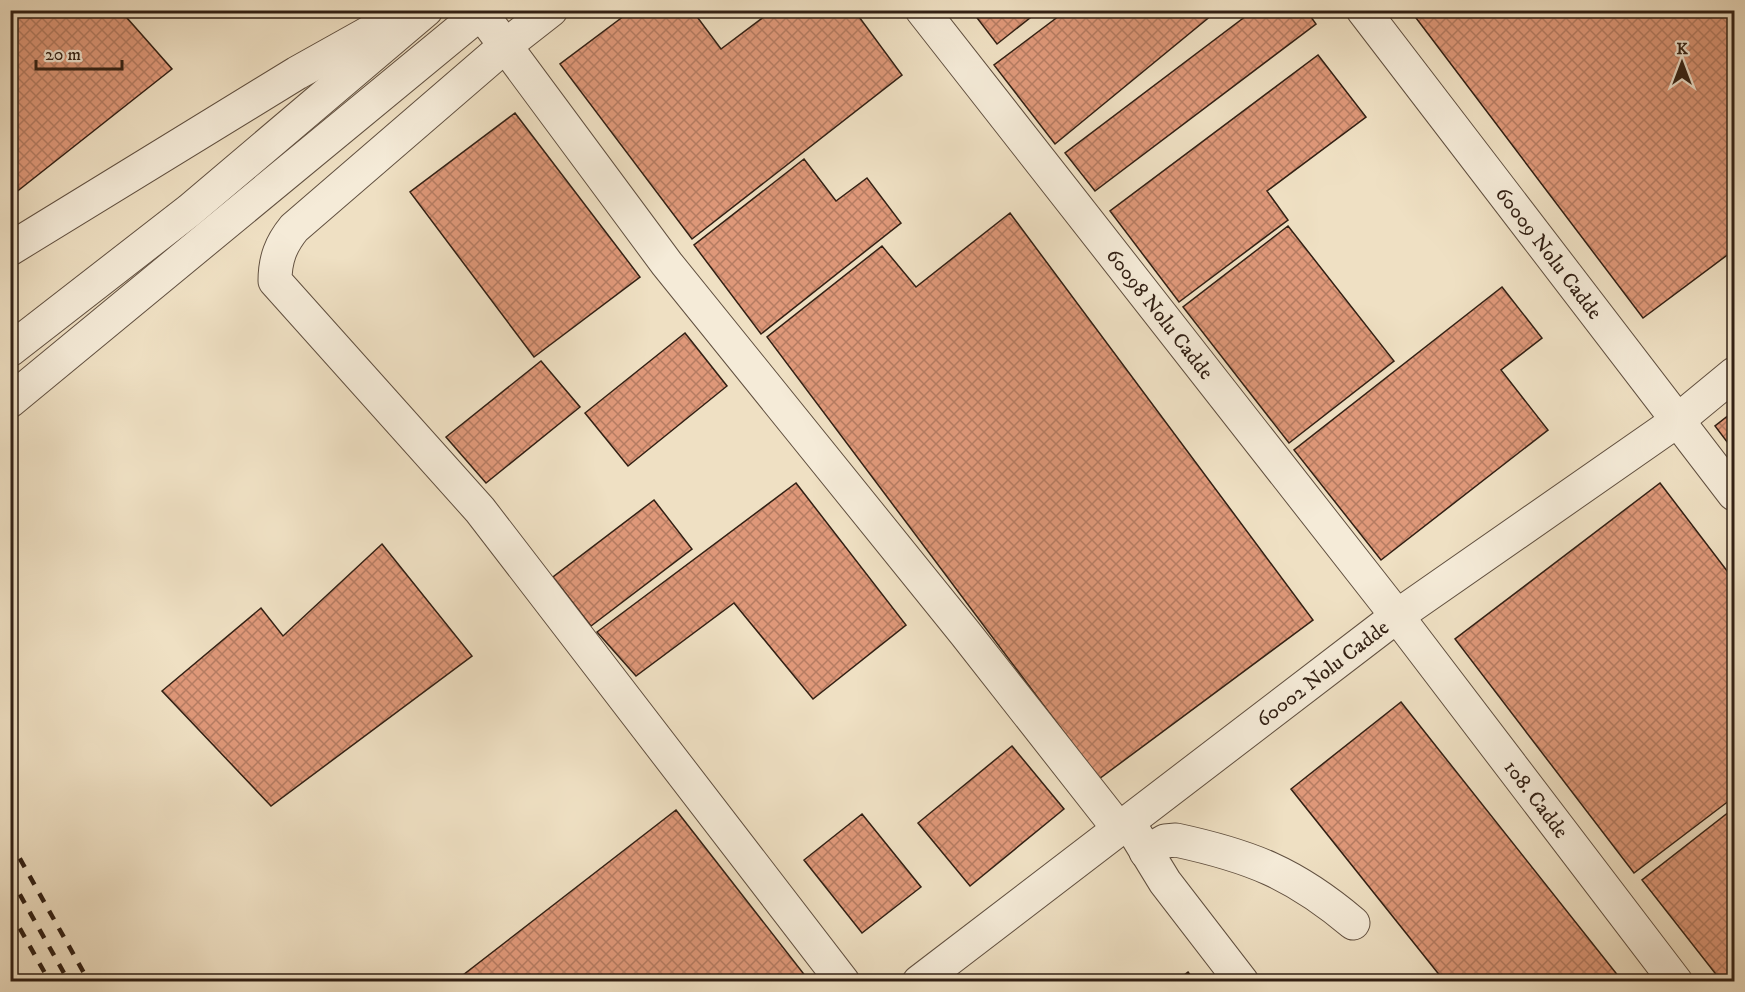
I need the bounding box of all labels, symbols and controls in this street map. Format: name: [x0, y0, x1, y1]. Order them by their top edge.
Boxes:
scale bar: [36, 33, 122, 71]
north arrow: [1652, 33, 1712, 93]
text: K: [1676, 39, 1688, 59]
text: 20 m: [45, 44, 81, 66]
street label: 60009 Nolu Cadde: [1489, 182, 1608, 325]
street label: 60098 Nolu Cadde: [1100, 244, 1219, 385]
street label: 60002 Nolu Cadde: [1251, 615, 1395, 733]
street label: 108. Cadde: [1498, 755, 1574, 844]

